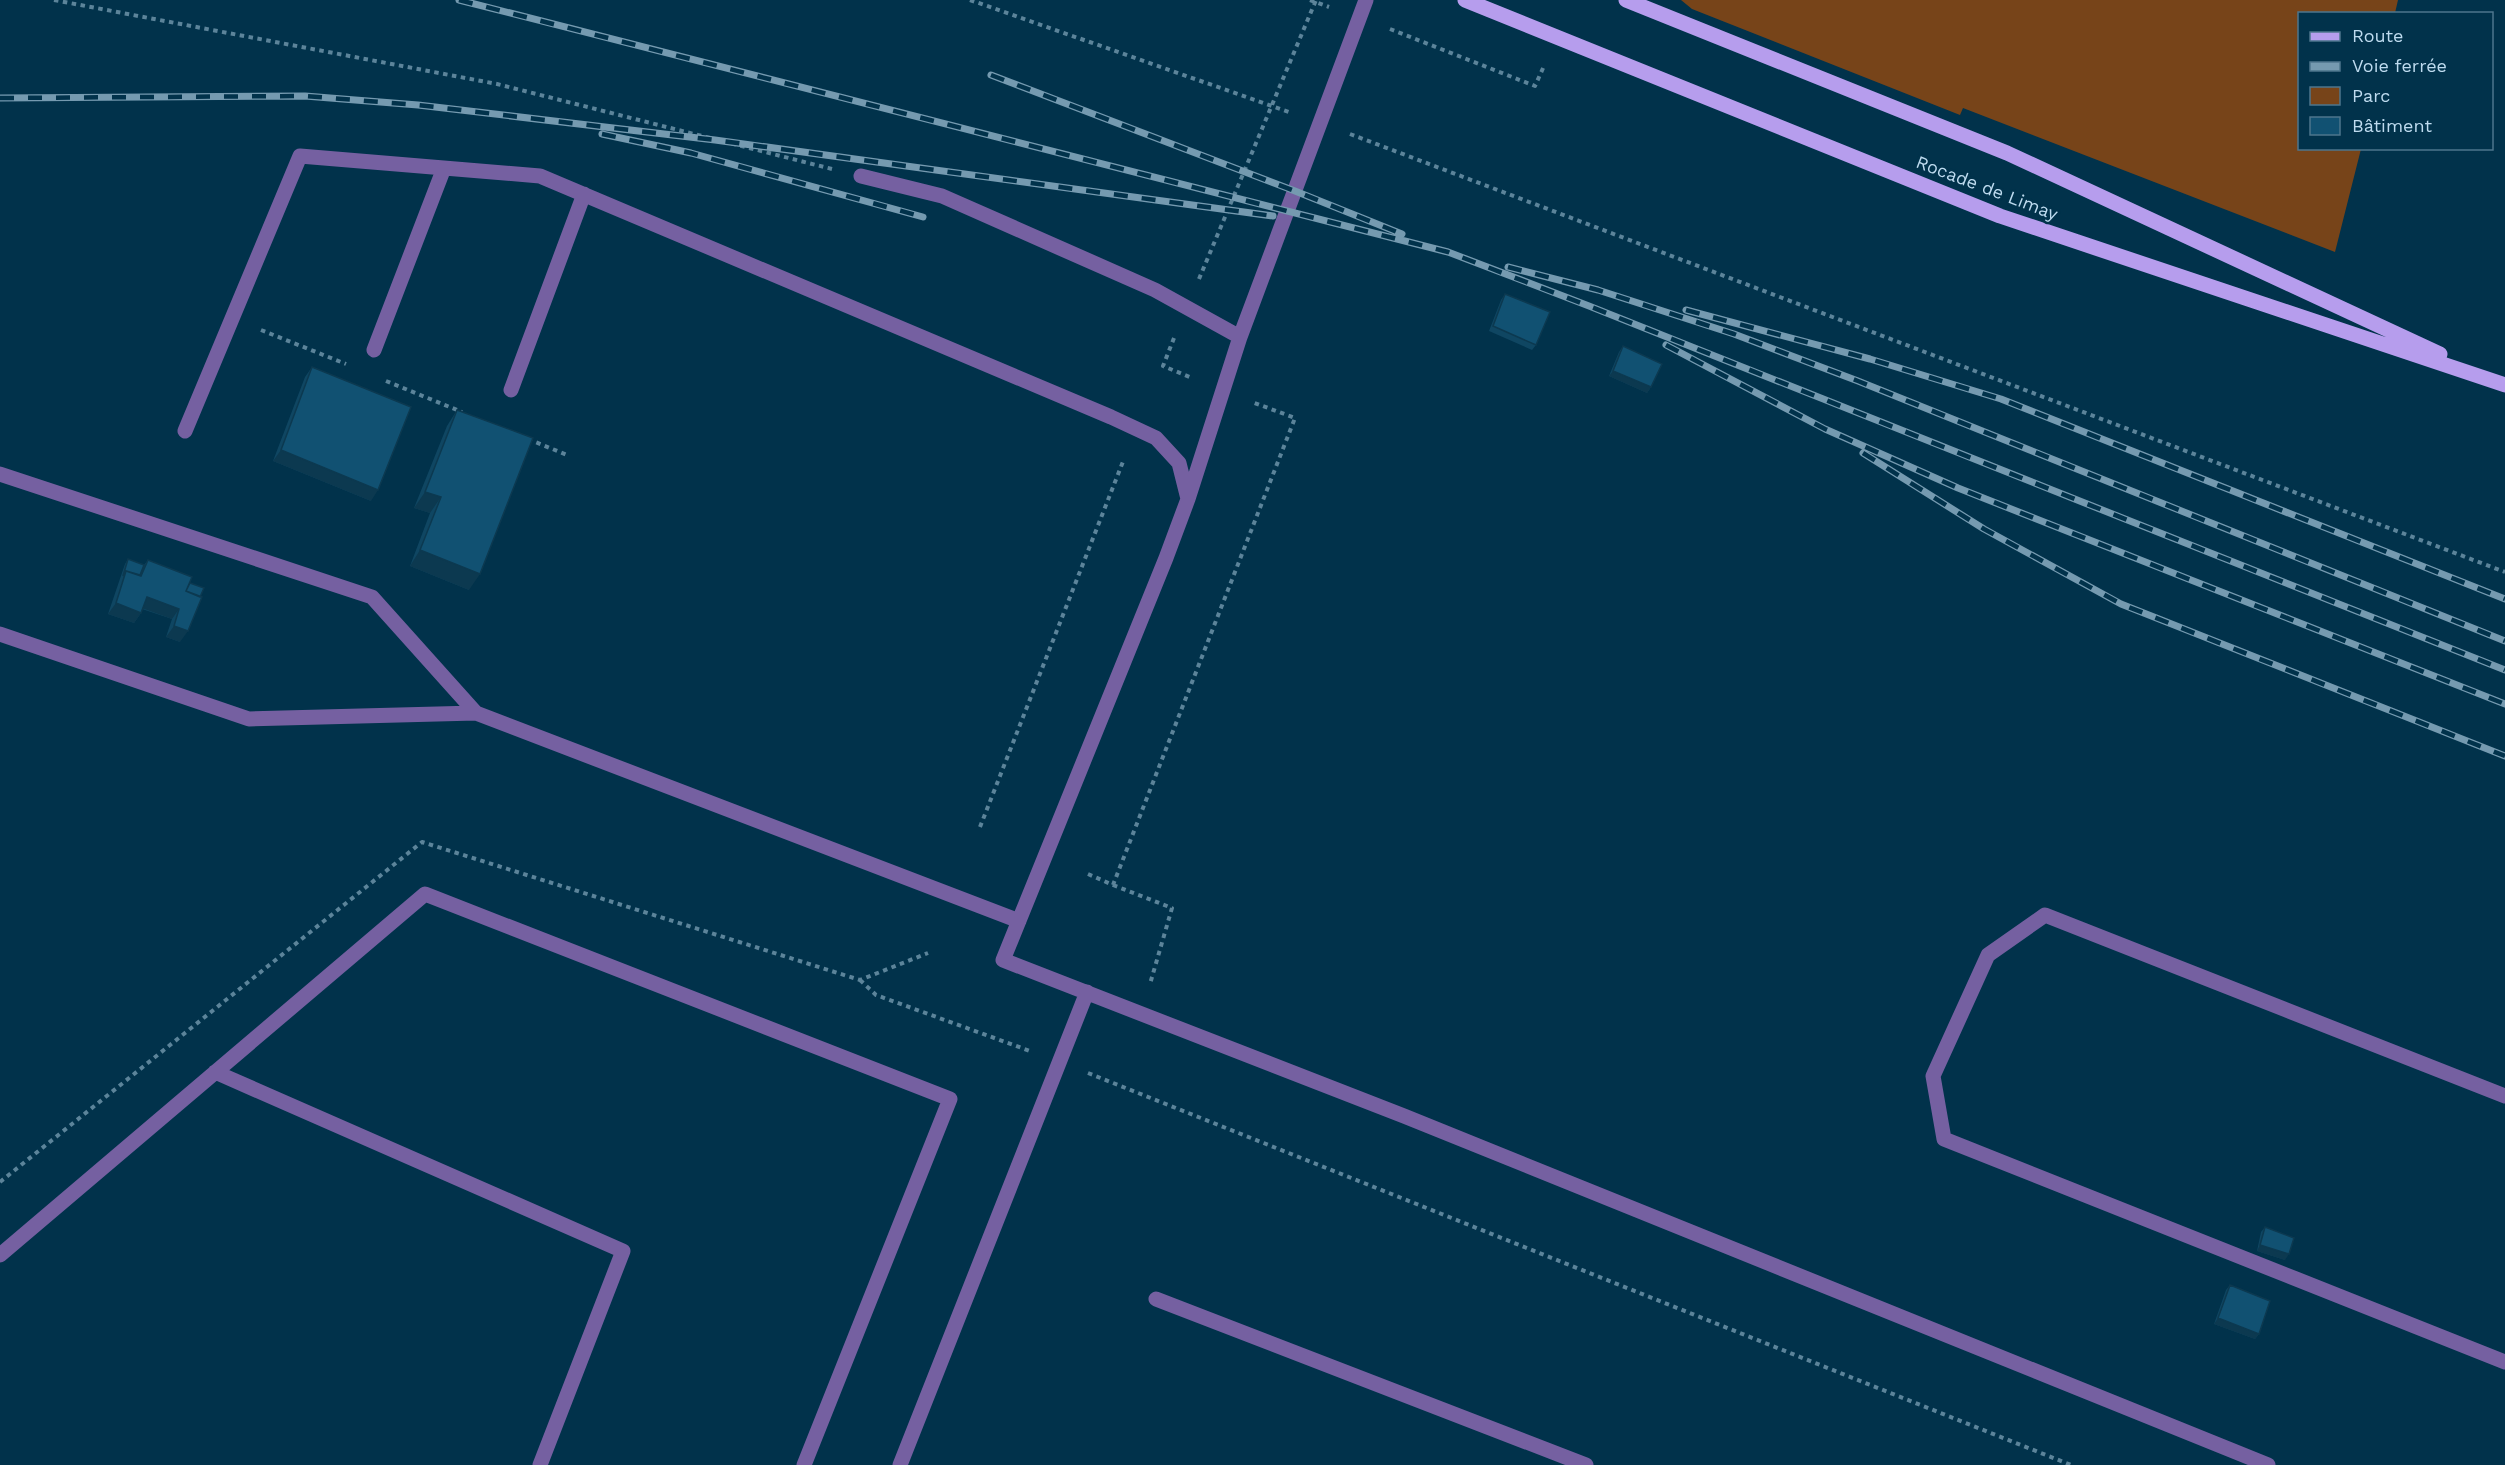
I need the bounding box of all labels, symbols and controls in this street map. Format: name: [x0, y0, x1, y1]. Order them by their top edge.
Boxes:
legend: [2298, 12, 2493, 150]
text: Route: [2352, 25, 2404, 46]
text: Voie ferrée: [2352, 55, 2447, 76]
text: Parc: [2352, 85, 2390, 106]
text: Bâtiment: [2352, 115, 2432, 136]
street label: Rocade de Limay: [1913, 151, 2062, 224]

